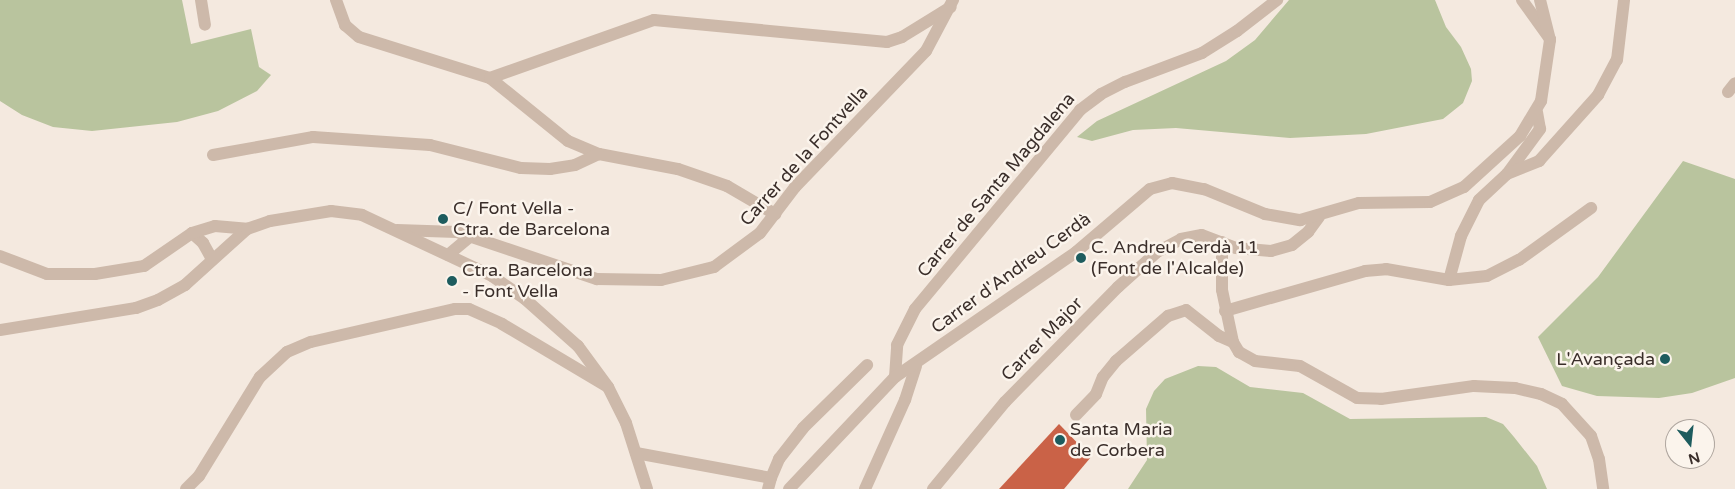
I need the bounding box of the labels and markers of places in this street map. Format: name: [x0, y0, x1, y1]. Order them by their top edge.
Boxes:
place label: C/ Font Vella - Ctra. de Barcelona: [453, 198, 610, 240]
marker: C/ Font Vella - Ctra. de Barcelona: [437, 213, 449, 225]
place label: C. Andreu Cerdà 11 (Font de l'Alcalde): [1091, 237, 1259, 280]
marker: C. Andreu Cerdà 11 (Font de l'Alcalde): [1075, 252, 1087, 264]
place label: Ctra. Barcelona - Font Vella: [462, 260, 593, 302]
marker: Ctra. Barcelona - Font Vella: [446, 275, 458, 287]
place label: L'Avançada: [1556, 348, 1655, 370]
marker: L'Avançada: [1659, 353, 1671, 365]
place label: Santa Maria de Corbera: [1070, 419, 1173, 462]
marker: Santa Maria de Corbera: [1054, 434, 1066, 446]

